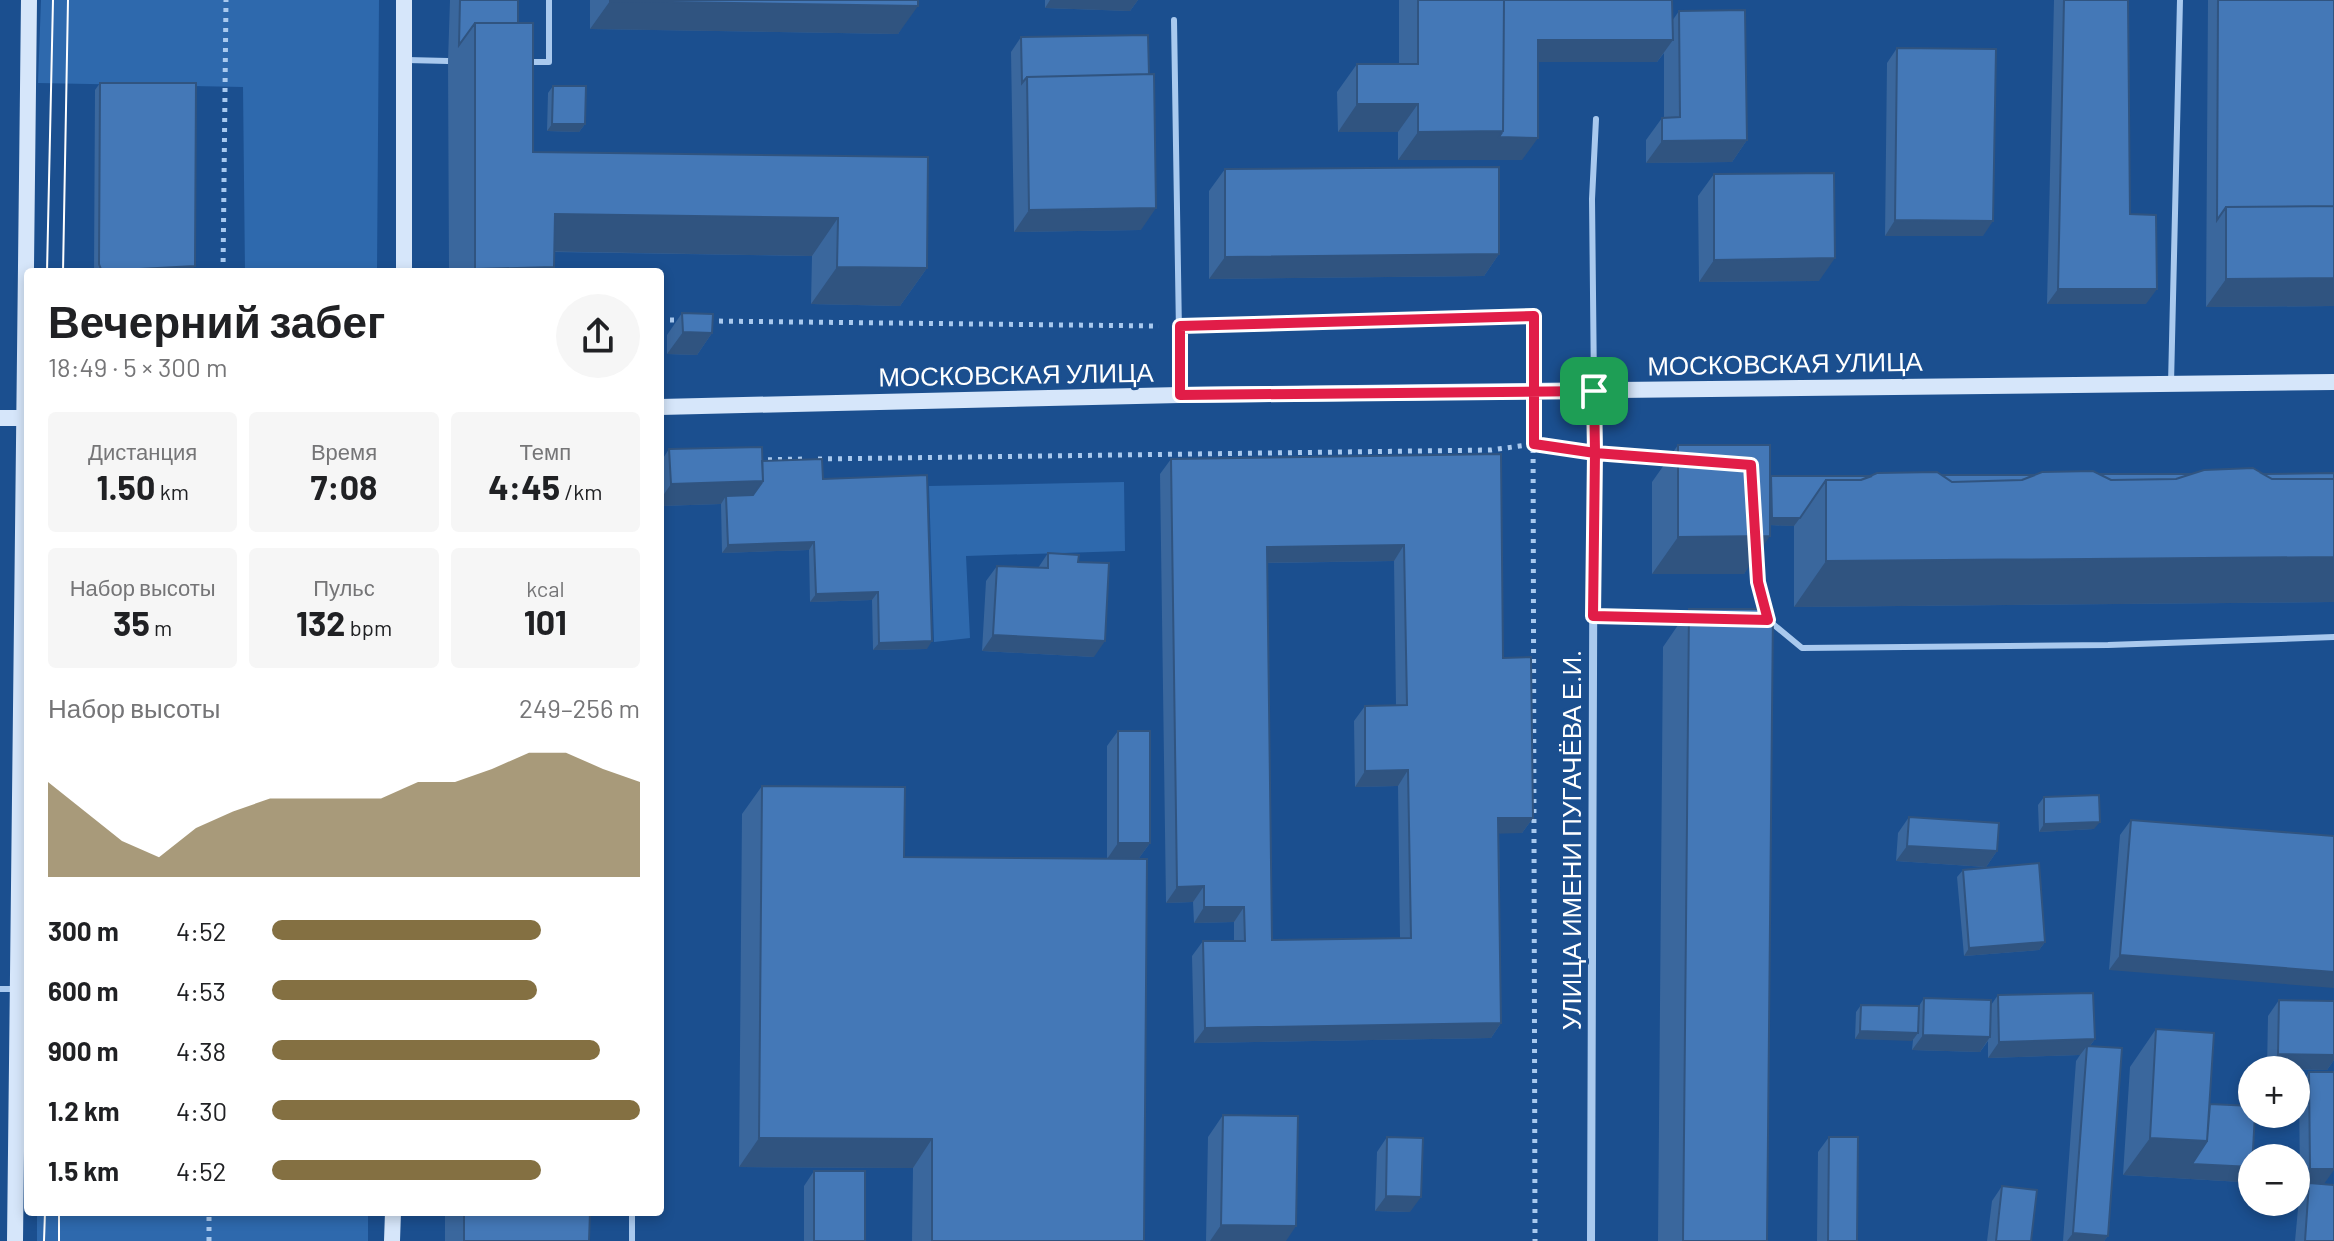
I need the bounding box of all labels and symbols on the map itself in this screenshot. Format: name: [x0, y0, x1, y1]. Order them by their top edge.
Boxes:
street label: МОСКОВСКАЯ УЛИЦА: [1647, 345, 1924, 380]
street label: МОСКОВСКАЯ УЛИЦА: [878, 356, 1155, 391]
pin: [1560, 357, 1628, 425]
street label: УЛИЦА ИМЕНИ ПУГАЧЁВА Е.И.: [1555, 650, 1586, 1030]

